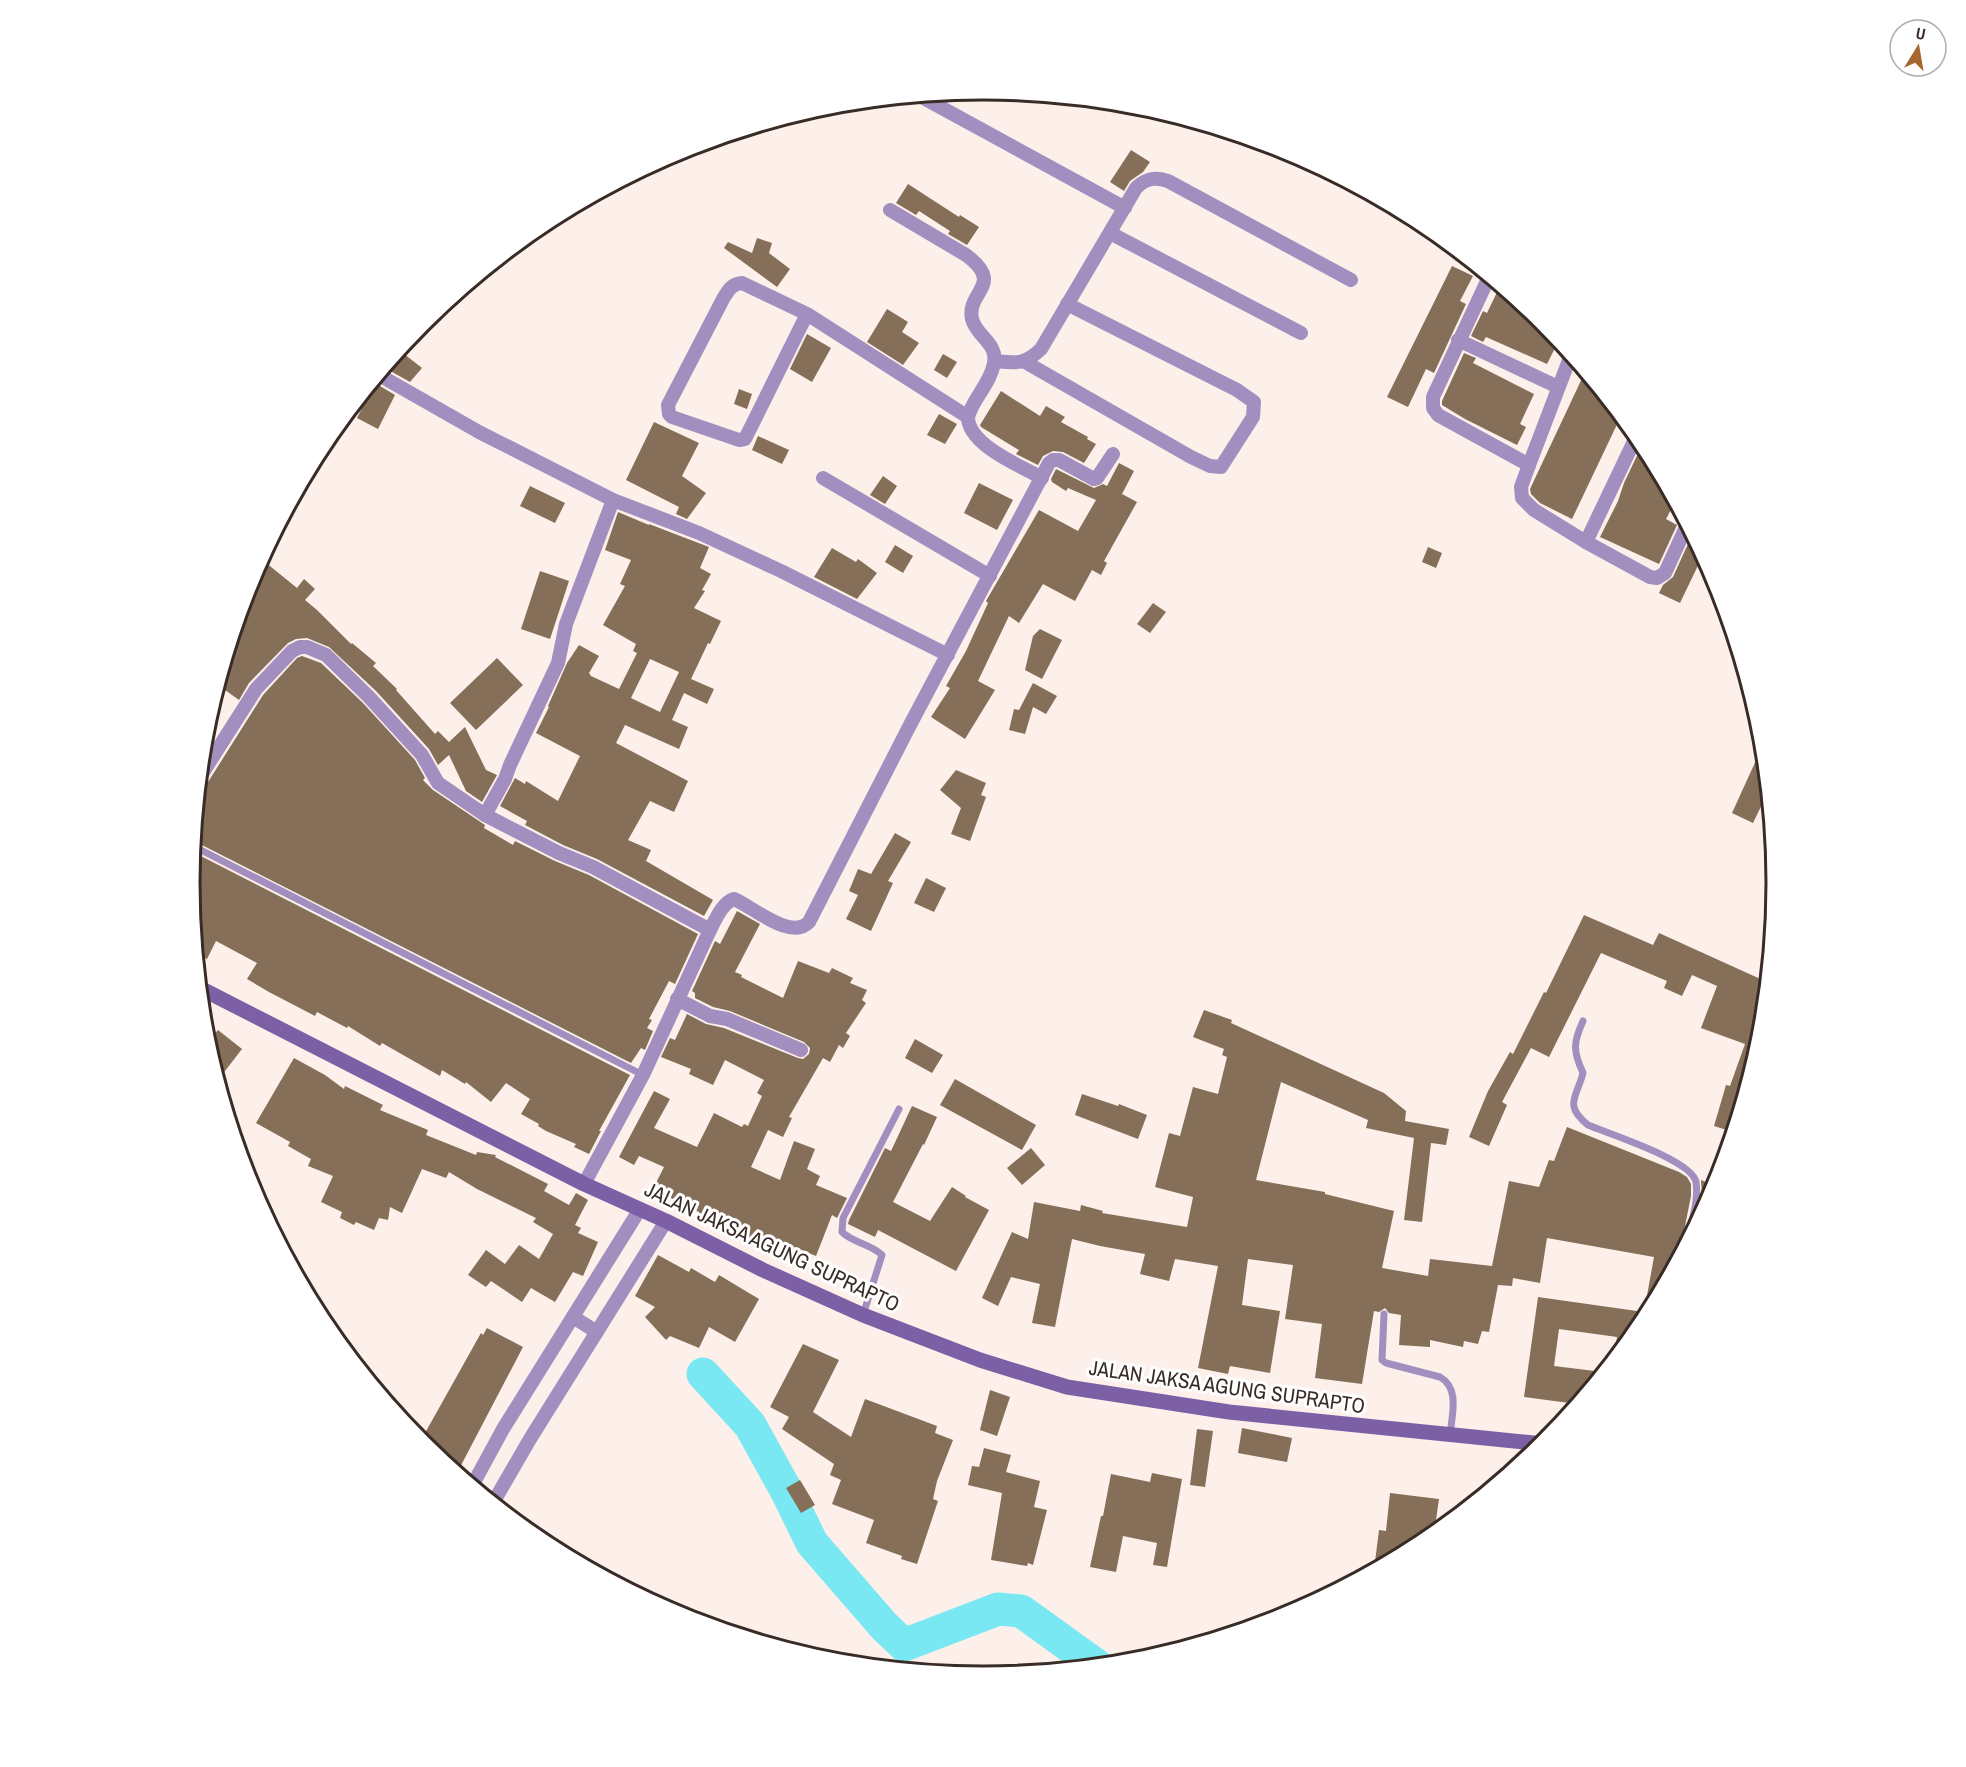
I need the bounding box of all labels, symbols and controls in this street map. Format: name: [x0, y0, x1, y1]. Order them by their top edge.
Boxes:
north arrow: [1888, 18, 1948, 78]
text: U: [1914, 22, 1928, 45]
street label: JALAN JAKSA AGUNG SUPRAPTO: [640, 1175, 904, 1318]
street label: JALAN JAKSA AGUNG SUPRAPTO: [1087, 1353, 1367, 1420]

